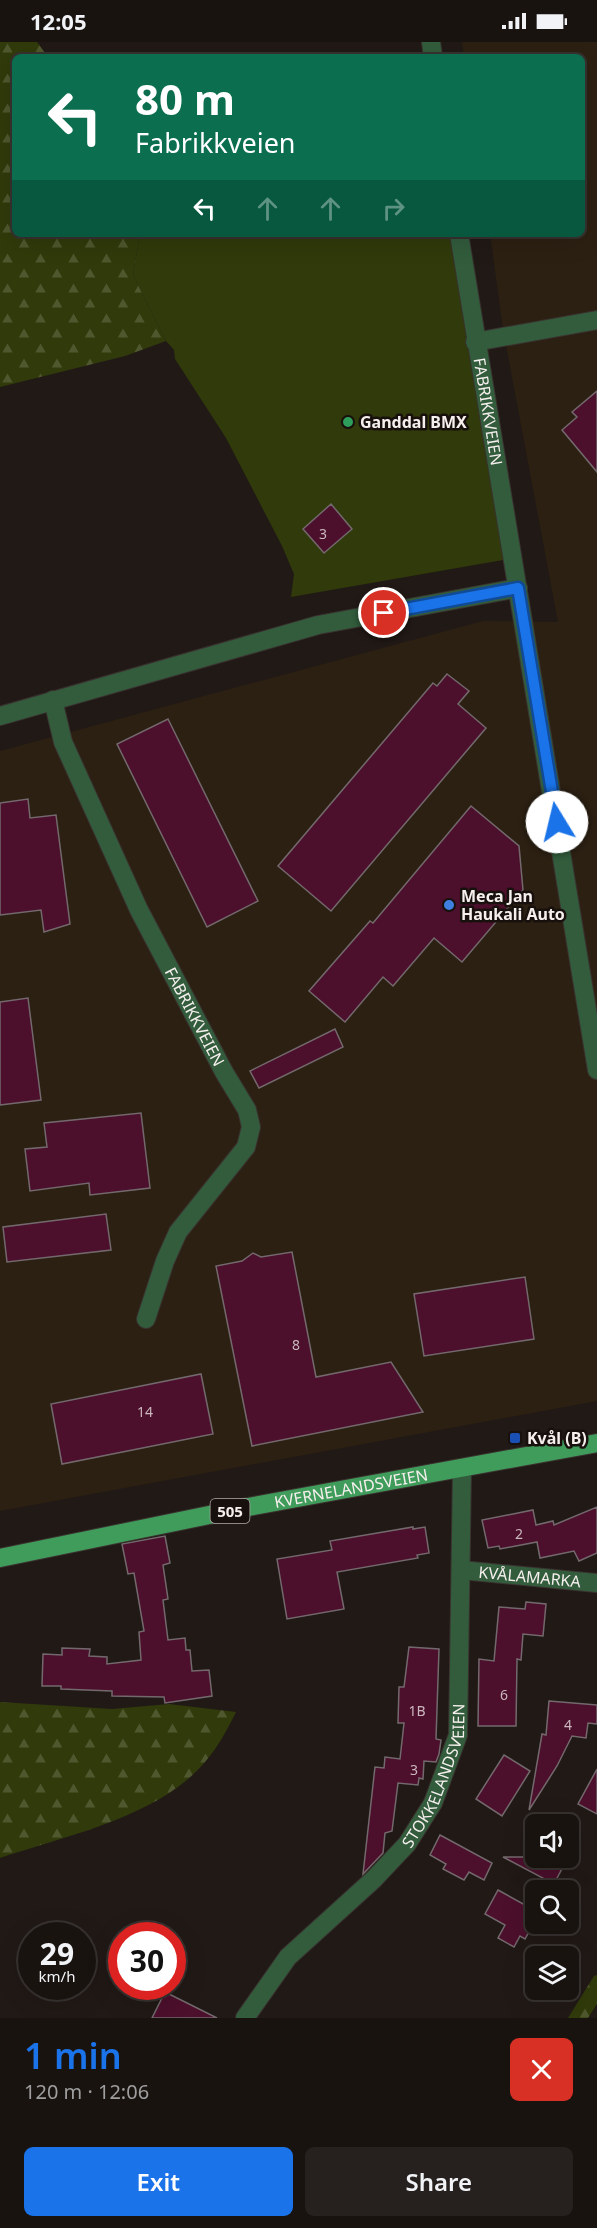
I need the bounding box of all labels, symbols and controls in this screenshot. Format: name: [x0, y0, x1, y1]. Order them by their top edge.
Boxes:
text: 12:05: [30, 6, 87, 36]
text: 80 m: [135, 70, 235, 127]
icon: left: [36, 78, 114, 156]
text: Fabrikkveien: [135, 124, 296, 161]
icon: left: [188, 192, 221, 225]
icon: ahead: [251, 192, 284, 225]
icon: ahead: [314, 192, 347, 225]
icon: right: [377, 192, 410, 225]
street label: FABRIKKVEIEN: [469, 356, 508, 467]
place label: Ganddal BMX: [360, 411, 467, 433]
marker: Ganddal BMX: [341, 415, 355, 429]
house number: 3: [319, 524, 327, 543]
pin: [358, 587, 409, 638]
icon: arrive: [367, 596, 400, 629]
position arrow: [525, 790, 589, 854]
place label: Meca Jan Haukali Auto: [461, 885, 565, 925]
marker: Meca Jan Haukali Auto: [442, 898, 456, 912]
street label: FABRIKKVEIEN: [160, 963, 230, 1070]
house number: 8: [292, 1335, 300, 1354]
house number: 14: [137, 1402, 153, 1421]
place label: Kvål (B): [527, 1427, 587, 1449]
marker: Kvål (B): [508, 1431, 522, 1445]
street label: KVERNELANDSVEIEN: [273, 1463, 430, 1513]
road number: 505: [210, 1499, 250, 1523]
house number: 2: [515, 1524, 523, 1543]
street label: KVÅLAMARKA: [478, 1561, 583, 1592]
house number: 6: [500, 1685, 508, 1704]
house number: 1B: [408, 1701, 426, 1720]
street label: STOKKELANDSVEIEN: [396, 1703, 469, 1852]
house number: 4: [564, 1715, 572, 1734]
house number: 3: [410, 1760, 418, 1779]
map controls: [525, 1814, 579, 2000]
button: sound: [525, 1814, 579, 1868]
button: search: [525, 1880, 579, 1934]
speed limit sign: 30: [108, 1922, 186, 2000]
text: 29: [40, 1933, 74, 1974]
button: layers: [525, 1946, 579, 2000]
text: km/h: [39, 1966, 75, 1986]
text: 1 min: [24, 2031, 122, 2080]
button: close: [510, 2038, 573, 2101]
text: 120 m · 12:06: [24, 2078, 149, 2105]
button: Exit: [24, 2147, 293, 2216]
button: Share: [305, 2147, 573, 2216]

